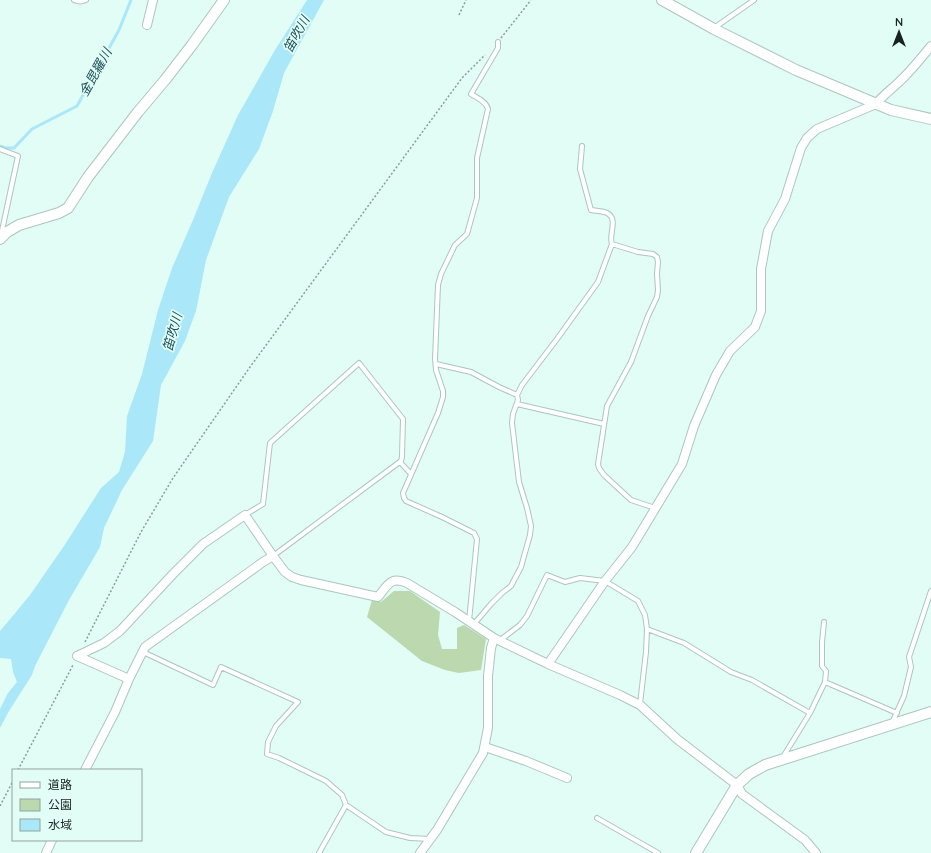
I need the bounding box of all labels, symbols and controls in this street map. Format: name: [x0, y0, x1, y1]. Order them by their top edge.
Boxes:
water label: 笛吹川: [280, 11, 313, 55]
north arrow: [879, 12, 919, 52]
text: N: [895, 15, 903, 29]
water label: 金毘羅川: [75, 44, 116, 99]
water label: 笛吹川: [159, 309, 186, 353]
legend: [12, 769, 142, 841]
text: 道路: [48, 777, 72, 792]
text: 公園: [48, 797, 72, 812]
text: 水域: [48, 817, 72, 832]

